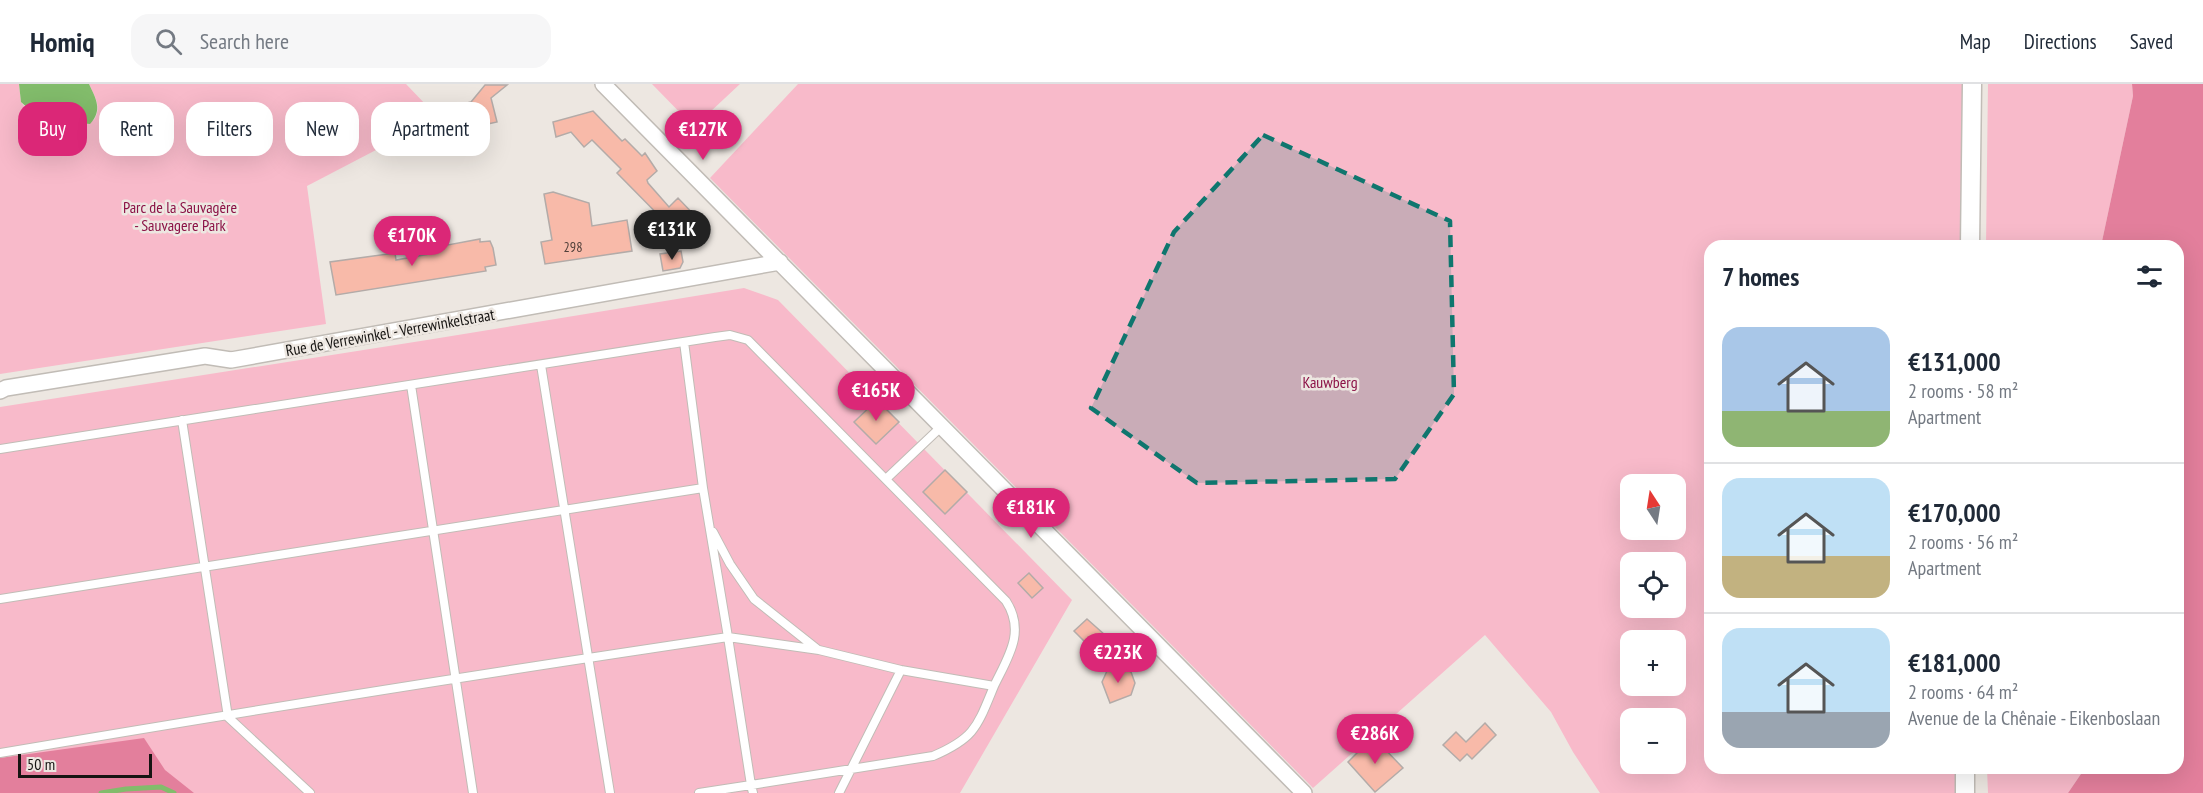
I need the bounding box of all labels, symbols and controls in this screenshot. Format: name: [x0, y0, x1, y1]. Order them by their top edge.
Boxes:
search box: [131, 14, 551, 68]
text: Homiq: [30, 23, 95, 60]
icon: search: [152, 25, 185, 58]
text: Search here: [200, 27, 289, 55]
text: Map: [1960, 28, 1991, 55]
text: Directions: [2024, 28, 2097, 55]
text: Saved: [2130, 28, 2173, 55]
chip: Buy: [18, 102, 87, 156]
chip: Rent: [99, 102, 174, 156]
chip: Filters: [186, 102, 273, 156]
chip: New: [285, 102, 359, 156]
chip: Apartment: [371, 102, 490, 156]
pin: €127K: [661, 110, 745, 161]
text: €127K: [679, 116, 727, 142]
park label: Parc de la Sauvagère - Sauvagere Park: [123, 197, 237, 235]
pin: €131K: [630, 210, 714, 261]
pin: €170K: [370, 216, 454, 267]
text: €131K: [648, 216, 696, 242]
text: €170K: [388, 222, 436, 248]
house number: 298: [564, 238, 582, 256]
text: 7 homes: [1722, 260, 1799, 293]
icon: filters: [2133, 260, 2166, 293]
street label: Rue de Verrewinkel - Verrewinkelstraat: [284, 304, 497, 360]
text: €131,000: [1908, 345, 2001, 378]
icon: home: [1770, 351, 1842, 423]
pin: €165K: [834, 371, 918, 422]
park label: Kauwberg: [1302, 372, 1358, 392]
text: €165K: [852, 377, 900, 403]
text: 2 rooms · 58 m²: [1908, 378, 2018, 404]
text: Apartment: [1908, 404, 1981, 430]
north arrow: [1620, 474, 1686, 540]
map controls: [1620, 474, 1686, 774]
pin: €181K: [989, 488, 1073, 539]
text: €181K: [1007, 494, 1055, 520]
text: €170,000: [1908, 496, 2001, 529]
icon: home: [1770, 502, 1842, 574]
text: 2 rooms · 56 m²: [1908, 529, 2018, 555]
button: locate: [1620, 552, 1686, 618]
text: Apartment: [1908, 555, 1981, 581]
button: +: [1620, 630, 1686, 696]
pin: €223K: [1076, 633, 1160, 684]
text: €223K: [1094, 639, 1142, 665]
text: €181,000: [1908, 646, 2001, 679]
icon: home: [1770, 652, 1842, 724]
text: 2 rooms · 64 m²: [1908, 679, 2018, 705]
text: Avenue de la Chênaie - Eikenboslaan: [1908, 705, 2160, 731]
button: −: [1620, 708, 1686, 774]
pin: €286K: [1333, 714, 1417, 765]
text: €286K: [1351, 720, 1399, 746]
scale bar: [18, 751, 152, 778]
text: 50 m: [27, 754, 55, 774]

